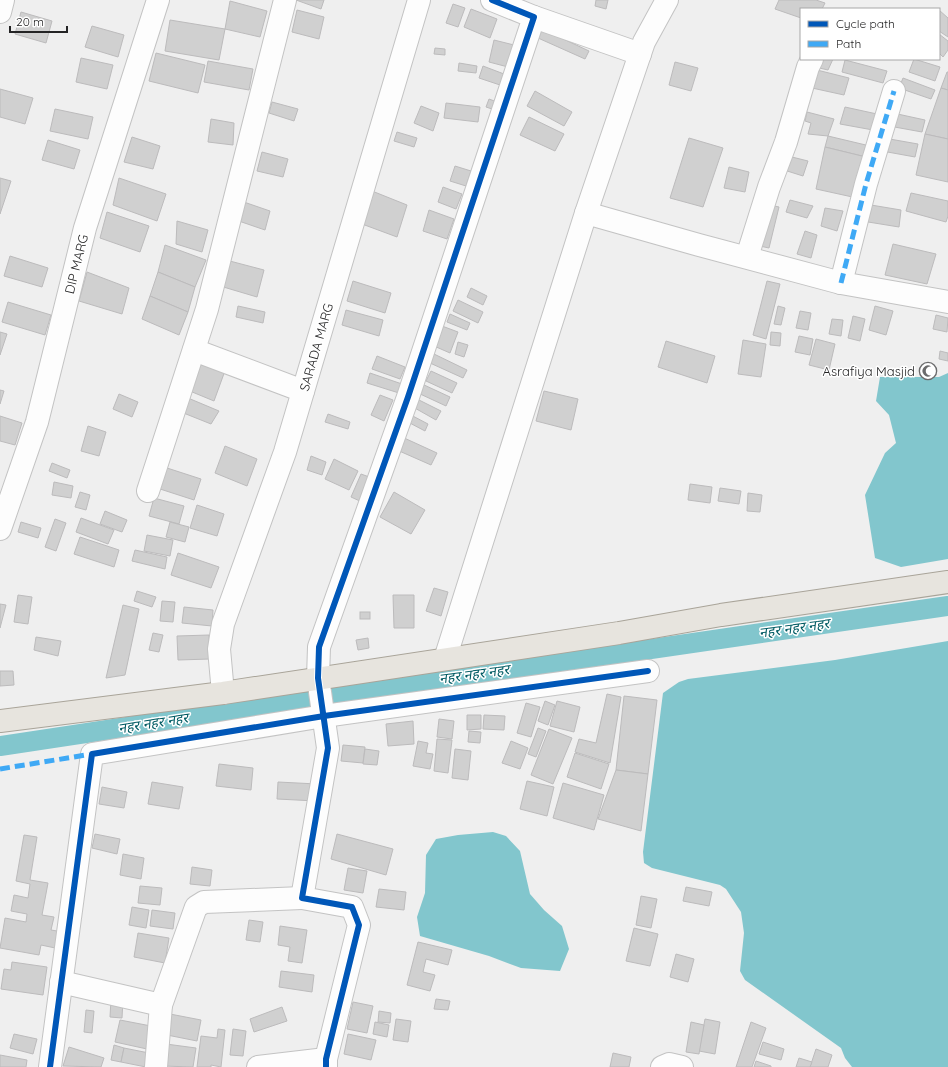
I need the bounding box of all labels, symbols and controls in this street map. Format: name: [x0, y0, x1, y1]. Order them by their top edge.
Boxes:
scale bar: [10, 8, 67, 34]
legend: [800, 8, 940, 60]
text: 20 m: [16, 14, 44, 29]
text: Cycle path: [836, 16, 895, 31]
text: Path: [836, 36, 861, 51]
street label: DIP MARG: [61, 233, 91, 295]
street label: SARADA MARG: [296, 301, 336, 393]
mosque icon: Asrafiya Masjid: [918, 361, 938, 381]
place label: Asrafiya Masjid: [823, 363, 915, 379]
water label: नहर नहर नहर: [758, 614, 833, 642]
water label: नहर नहर नहर: [438, 660, 513, 688]
water label: नहर नहर नहर: [117, 708, 192, 737]

